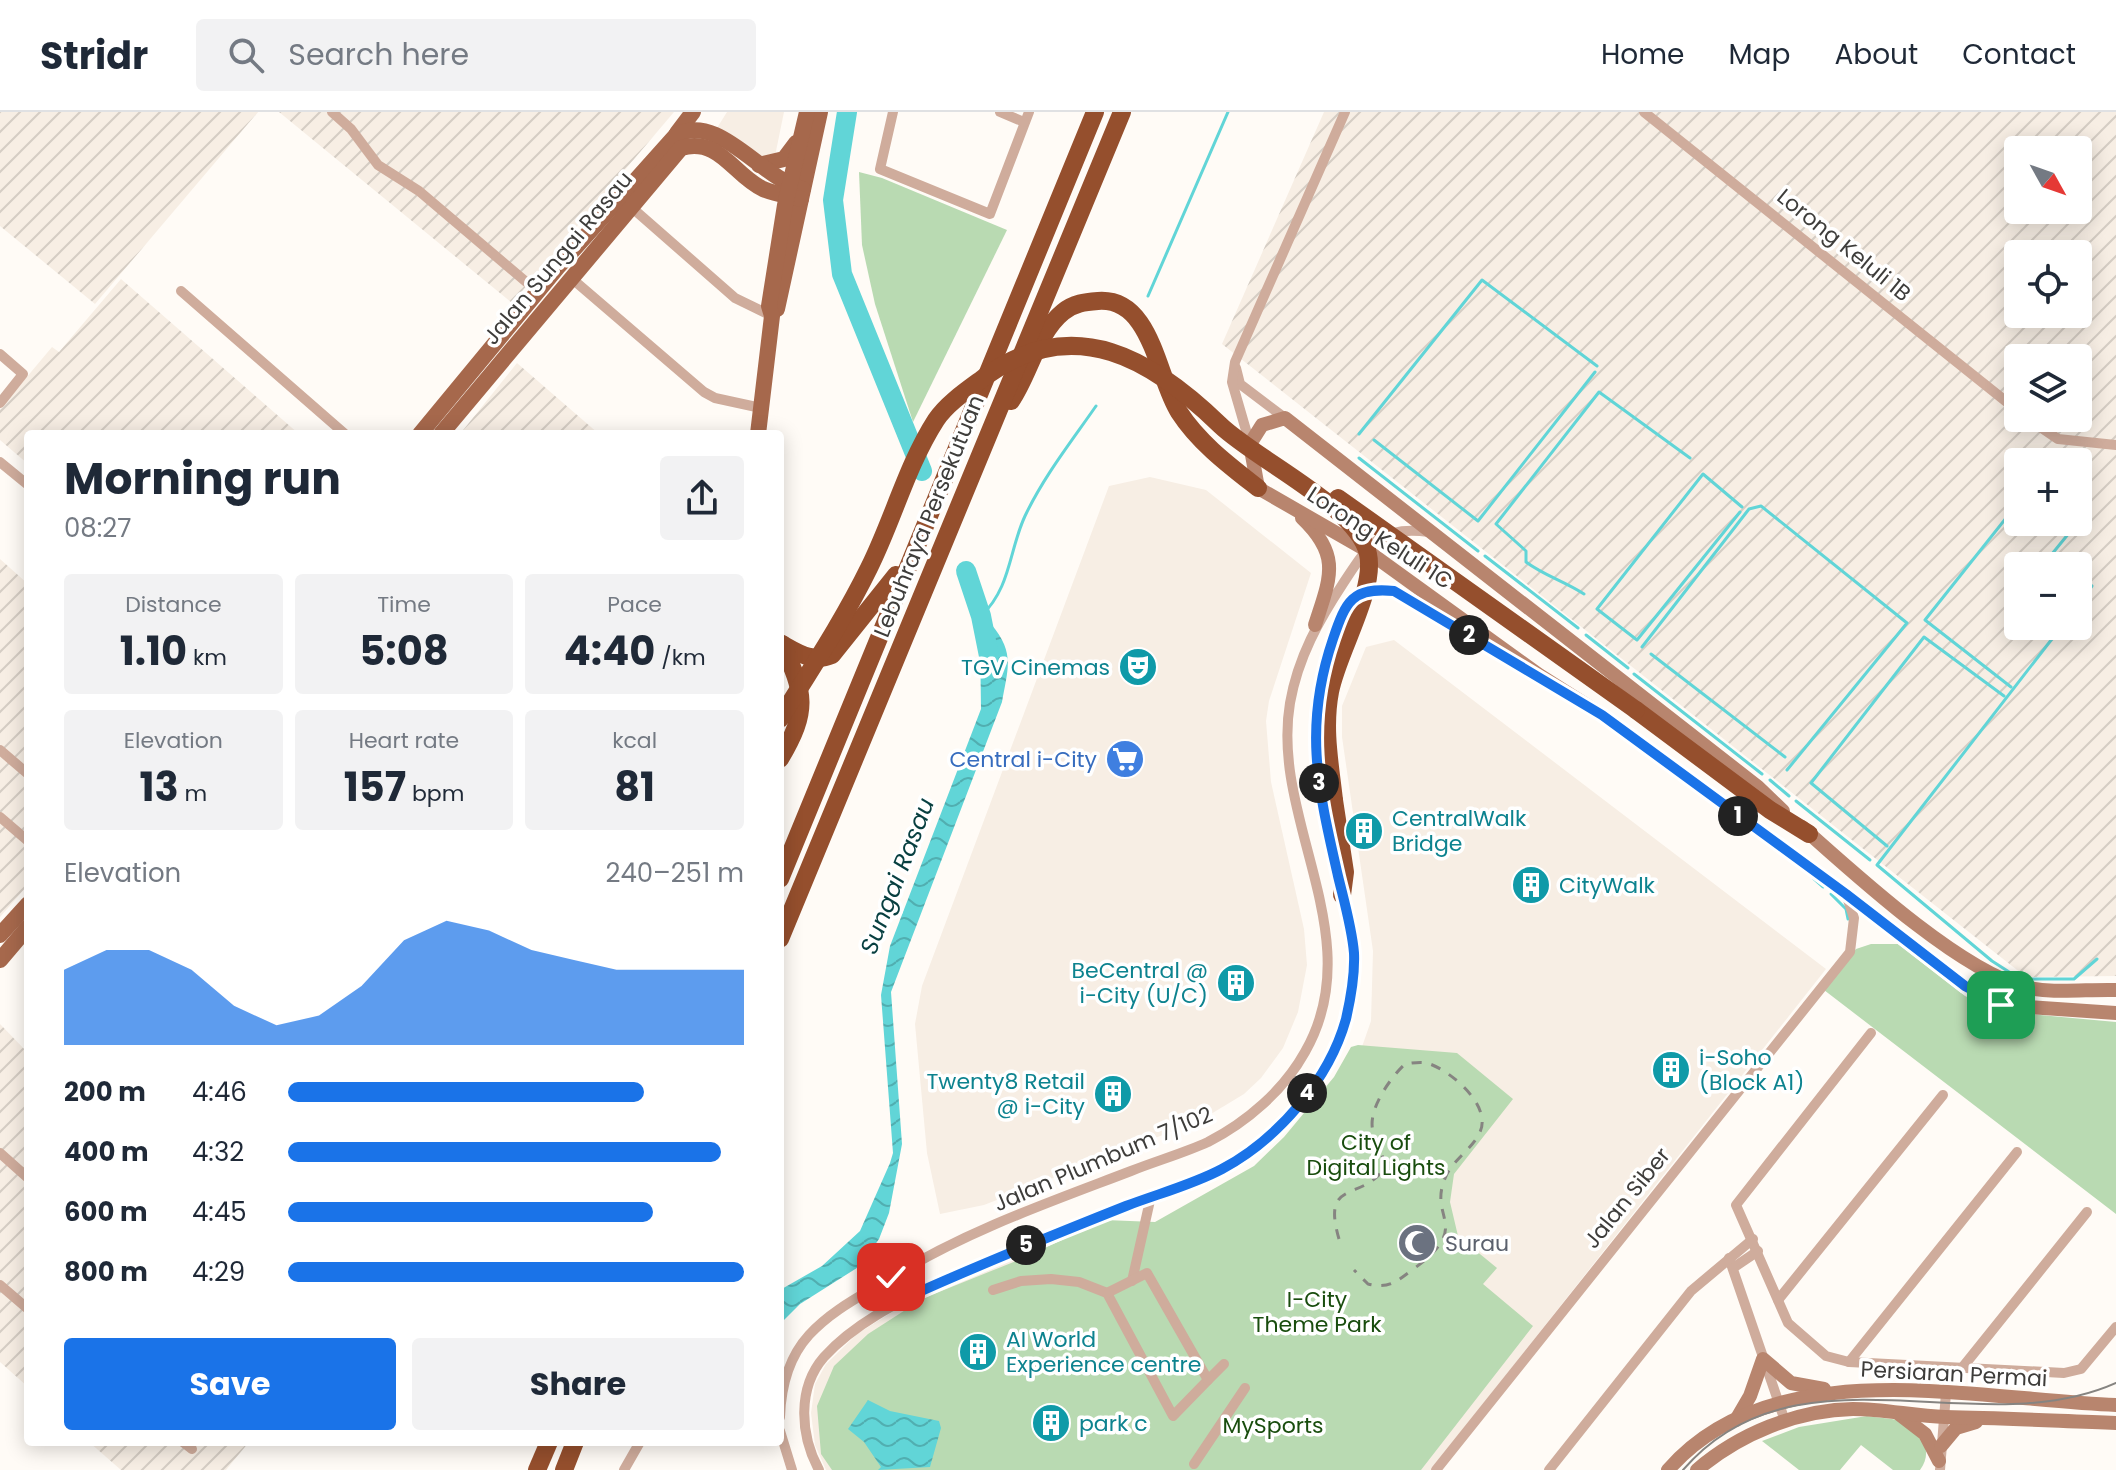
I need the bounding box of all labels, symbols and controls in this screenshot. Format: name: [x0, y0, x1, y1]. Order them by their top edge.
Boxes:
search box: [196, 19, 756, 91]
text: Stridr: [40, 29, 148, 82]
icon: search: [224, 33, 268, 77]
text: Search here: [288, 33, 469, 76]
text: Home: [1601, 35, 1684, 74]
text: Map: [1728, 35, 1790, 74]
text: About: [1834, 35, 1918, 74]
text: Contact: [1962, 35, 2076, 74]
north arrow: [2004, 136, 2092, 224]
map controls: [2004, 136, 2092, 640]
street label: Jalan Sungai Rasau: [476, 165, 640, 351]
street label: Lorong Keluli 1B: [1770, 181, 1918, 309]
button: locate: [2004, 240, 2092, 328]
button: layers: [2004, 344, 2092, 432]
street label: Lebuhraya Persekutuan: [866, 390, 992, 642]
text: Morning run: [64, 448, 341, 509]
button: +: [2004, 448, 2092, 536]
button: share: [660, 456, 744, 540]
street label: Lorong Keluli 1C: [1301, 479, 1459, 597]
text: 08:27: [64, 510, 131, 546]
button: −: [2004, 552, 2092, 640]
text: Distance: [125, 589, 222, 620]
text: Time: [377, 589, 431, 620]
text: Pace: [607, 589, 662, 620]
pin: 2: [1449, 615, 1489, 655]
text: 2: [1463, 619, 1475, 650]
text: 1.10: [120, 623, 187, 679]
text: 5:08: [359, 623, 449, 679]
text: 4:40: [564, 623, 655, 679]
text: km: [187, 642, 227, 673]
text: /km: [655, 642, 706, 673]
theatre icon: TGV Cinemas: [1117, 646, 1159, 688]
place label: TGV Cinemas: [961, 652, 1110, 683]
text: Elevation: [124, 725, 223, 756]
text: Heart rate: [349, 725, 459, 756]
text: kcal: [612, 725, 657, 756]
supermarket icon: Central i-City: [1104, 738, 1146, 780]
place label: Central i-City: [950, 744, 1098, 775]
text: 13: [139, 759, 179, 815]
text: 157: [344, 759, 406, 815]
text: 81: [614, 759, 655, 815]
pin: 3: [1299, 763, 1339, 803]
text: 3: [1312, 767, 1326, 798]
text: m: [179, 778, 207, 809]
text: bpm: [406, 778, 464, 809]
water label: Sungai Rasau: [852, 793, 942, 959]
pin: 1: [1718, 796, 1758, 836]
text: 1: [1734, 800, 1742, 831]
place label: CentralWalk Bridge: [1392, 803, 1527, 859]
building icon: CentralWalk Bridge: [1343, 810, 1385, 852]
text: Elevation: [64, 855, 181, 891]
text: 240–251 m: [605, 855, 744, 891]
building icon: CityWalk: [1510, 864, 1552, 906]
place label: CityWalk: [1559, 870, 1656, 901]
place label: BeCentral @ i-City (U/C): [1072, 955, 1208, 1011]
building icon: BeCentral @ i-City (U/C): [1215, 962, 1257, 1004]
pin: [1967, 971, 2035, 1039]
icon: arrive: [1979, 983, 2023, 1027]
place label: i-Soho (Block A1): [1699, 1042, 1804, 1098]
building icon: i-Soho (Block A1): [1650, 1049, 1692, 1091]
place label: Twenty8 Retail @ i-City: [926, 1066, 1086, 1122]
building icon: Twenty8 Retail @ i-City: [1092, 1073, 1134, 1115]
pin: 4: [1287, 1073, 1327, 1113]
text: 200 m: [64, 1074, 146, 1110]
text: 4:46: [192, 1074, 247, 1110]
text: 4: [1300, 1077, 1314, 1108]
street label: Jalan Plumbum 7/102: [989, 1099, 1217, 1219]
park label: City of Digital Lights: [1307, 1127, 1445, 1183]
text: 400 m: [64, 1134, 149, 1170]
text: 4:32: [192, 1134, 244, 1170]
street label: Jalan Siber: [1577, 1141, 1677, 1255]
text: 600 m: [64, 1194, 148, 1230]
text: 4:45: [192, 1194, 247, 1230]
mosque icon: Surau: [1396, 1222, 1438, 1264]
pin: 5: [1006, 1225, 1046, 1265]
place label: Surau: [1445, 1228, 1509, 1259]
text: 5: [1019, 1229, 1033, 1260]
pin: [857, 1243, 925, 1311]
text: 800 m: [64, 1254, 148, 1290]
text: 4:29: [192, 1254, 245, 1290]
icon: check: [869, 1255, 913, 1299]
park label: I-City Theme Park: [1253, 1284, 1382, 1340]
place label: AI World Experience centre: [1006, 1324, 1201, 1380]
building icon: AI World Experience centre: [957, 1331, 999, 1373]
button: Save: [64, 1338, 396, 1430]
button: Share: [412, 1338, 744, 1430]
street label: Persiaran Permai: [1860, 1354, 2048, 1394]
building icon: park c: [1030, 1402, 1072, 1444]
place label: park c: [1079, 1408, 1148, 1439]
park label: MySports: [1223, 1410, 1323, 1441]

